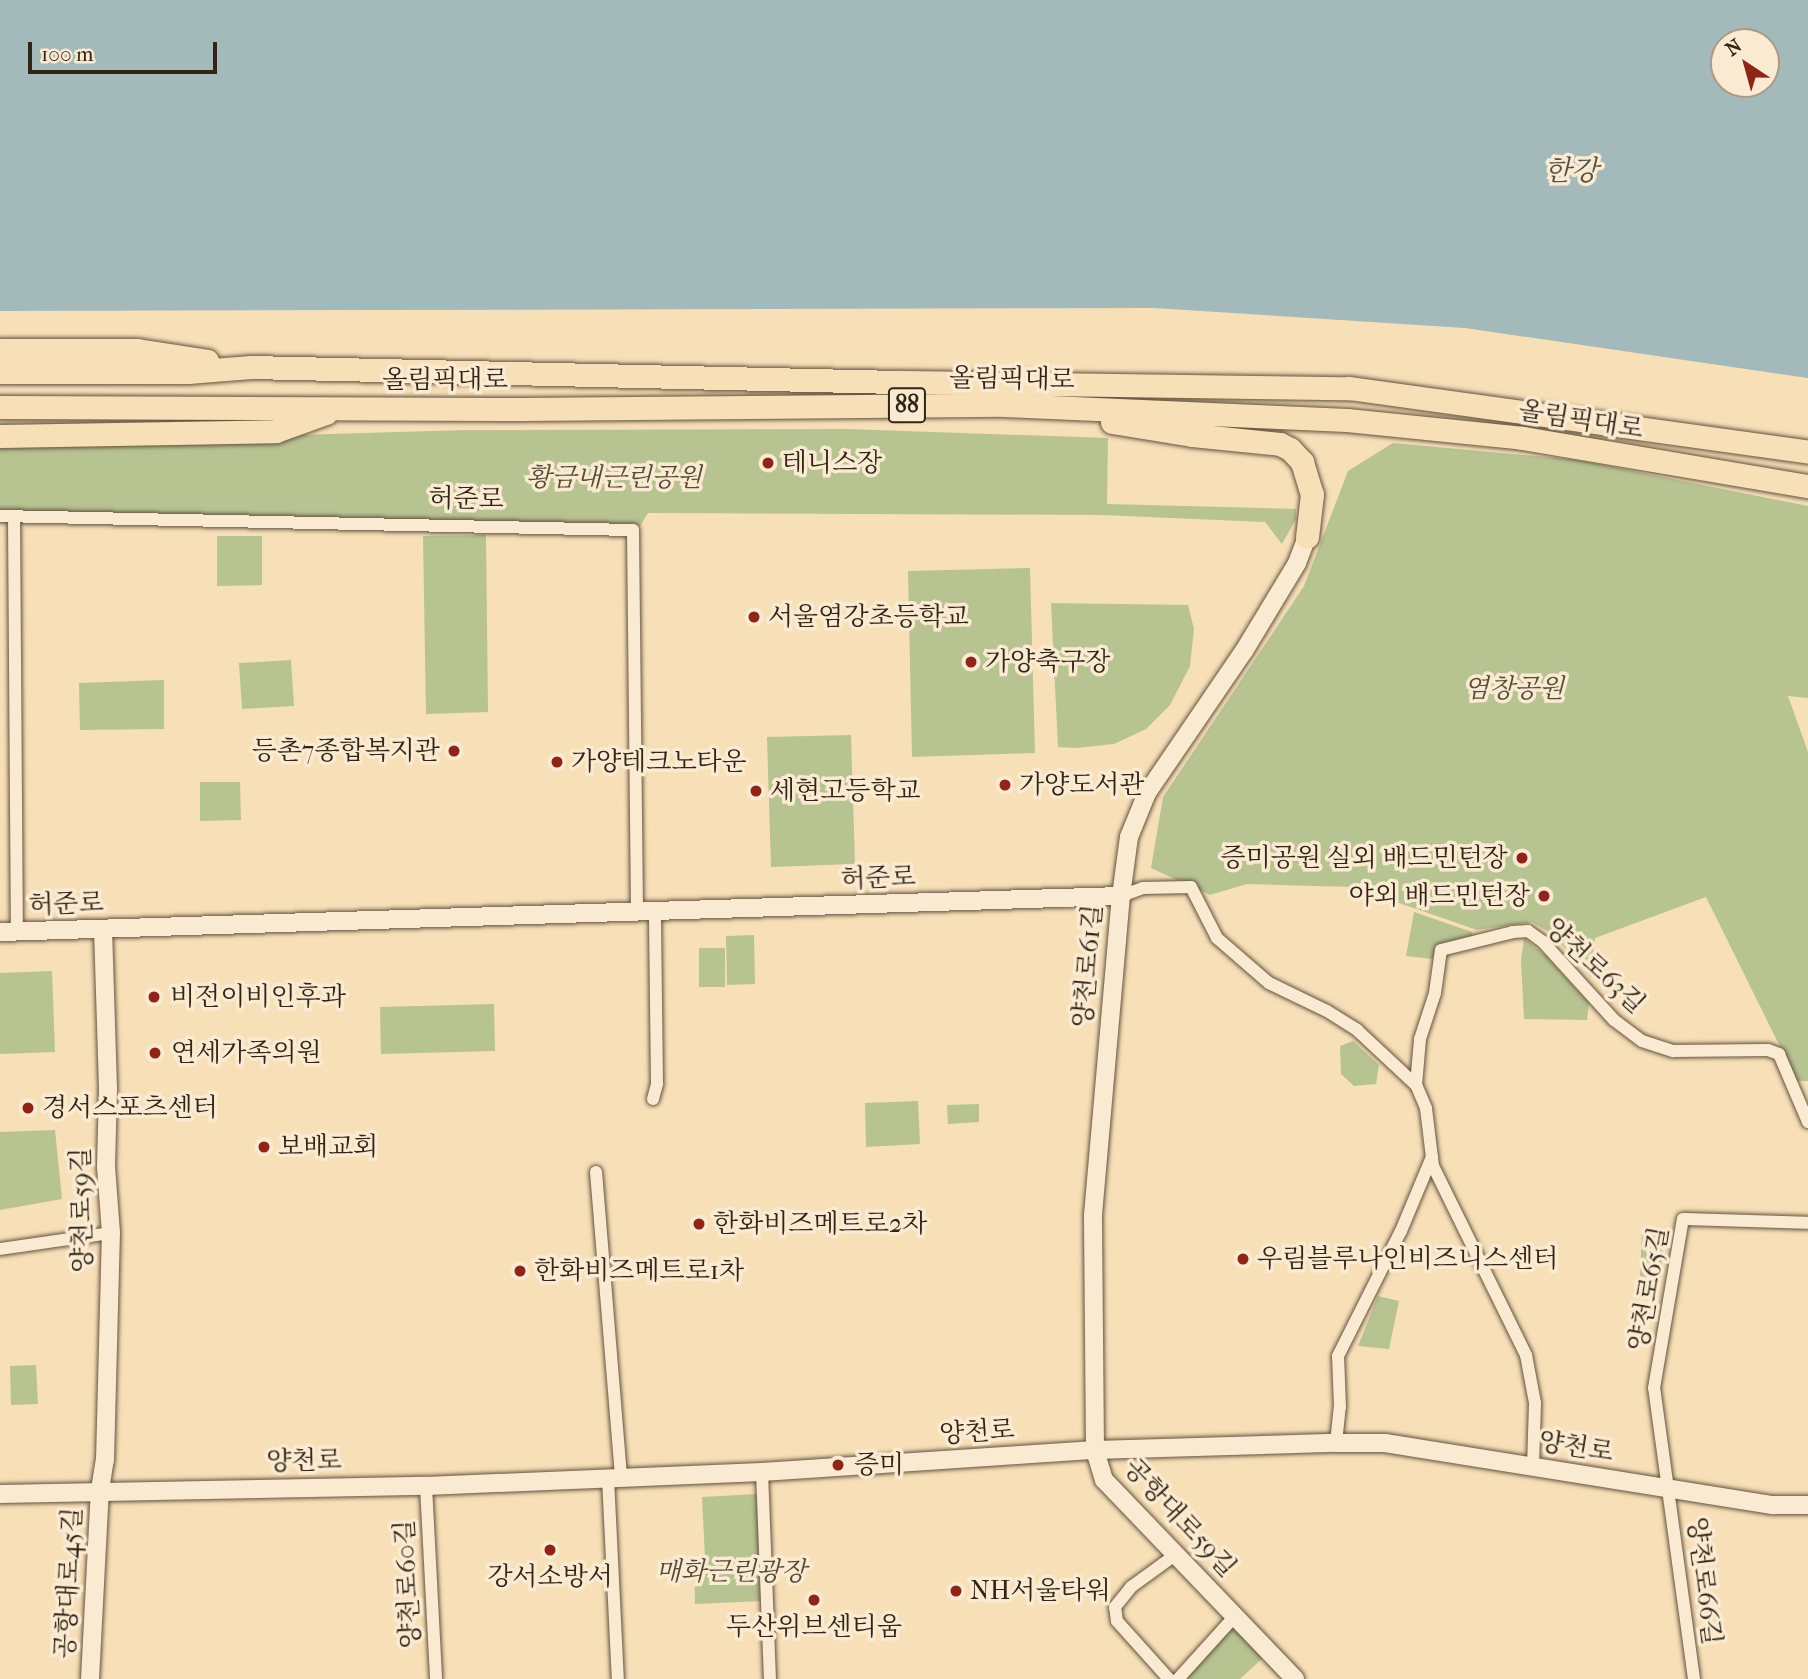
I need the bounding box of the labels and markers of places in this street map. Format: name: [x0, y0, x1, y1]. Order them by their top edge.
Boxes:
place label: 테니스장: [782, 447, 882, 479]
marker: 테니스장: [760, 455, 776, 471]
place label: 서울염강초등학교: [768, 601, 969, 633]
marker: 서울염강초등학교: [746, 609, 762, 625]
place label: 가양축구장: [985, 646, 1111, 678]
marker: 가양축구장: [963, 654, 979, 670]
place label: 등촌7종합복지관: [252, 735, 440, 767]
marker: 등촌7종합복지관: [446, 743, 462, 759]
place label: 가양테크노타운: [571, 746, 747, 778]
marker: 가양테크노타운: [549, 754, 565, 770]
place label: 가양도서관: [1019, 769, 1145, 801]
place label: 세현고등학교: [770, 775, 921, 807]
marker: 가양도서관: [997, 777, 1013, 793]
marker: 세현고등학교: [748, 783, 764, 799]
place label: 증미공원 실외 배드민턴장: [1221, 842, 1508, 874]
marker: 증미공원 실외 배드민턴장: [1514, 850, 1530, 866]
place label: 야외 배드민턴장: [1349, 880, 1530, 912]
marker: 야외 배드민턴장: [1536, 888, 1552, 904]
place label: 비전이비인후과: [170, 981, 346, 1013]
marker: 비전이비인후과: [144, 987, 164, 1007]
place label: 연세가족의원: [171, 1037, 322, 1069]
marker: 연세가족의원: [145, 1043, 165, 1063]
place label: 경서스포츠센터: [42, 1092, 218, 1124]
marker: 경서스포츠센터: [20, 1100, 36, 1116]
place label: 보배교회: [278, 1131, 378, 1163]
marker: 보배교회: [256, 1139, 272, 1155]
place label: 한화비즈메트로2차: [713, 1208, 927, 1240]
marker: 한화비즈메트로2차: [691, 1216, 707, 1232]
place label: 우림블루나인비즈니스센터: [1257, 1243, 1558, 1275]
marker: 우림블루나인비즈니스센터: [1235, 1251, 1251, 1267]
place label: 한화비즈메트로1차: [534, 1255, 744, 1287]
marker: 한화비즈메트로1차: [512, 1263, 528, 1279]
place label: 증미: [854, 1449, 904, 1481]
marker: 증미: [828, 1455, 848, 1475]
marker: 강서소방서: [542, 1542, 558, 1558]
place label: 강서소방서: [487, 1561, 613, 1593]
place label: NH서울타워: [970, 1575, 1111, 1607]
marker: NH서울타워: [948, 1583, 964, 1599]
marker: 두산위브센티움: [806, 1592, 822, 1608]
place label: 두산위브센티움: [726, 1611, 902, 1643]

